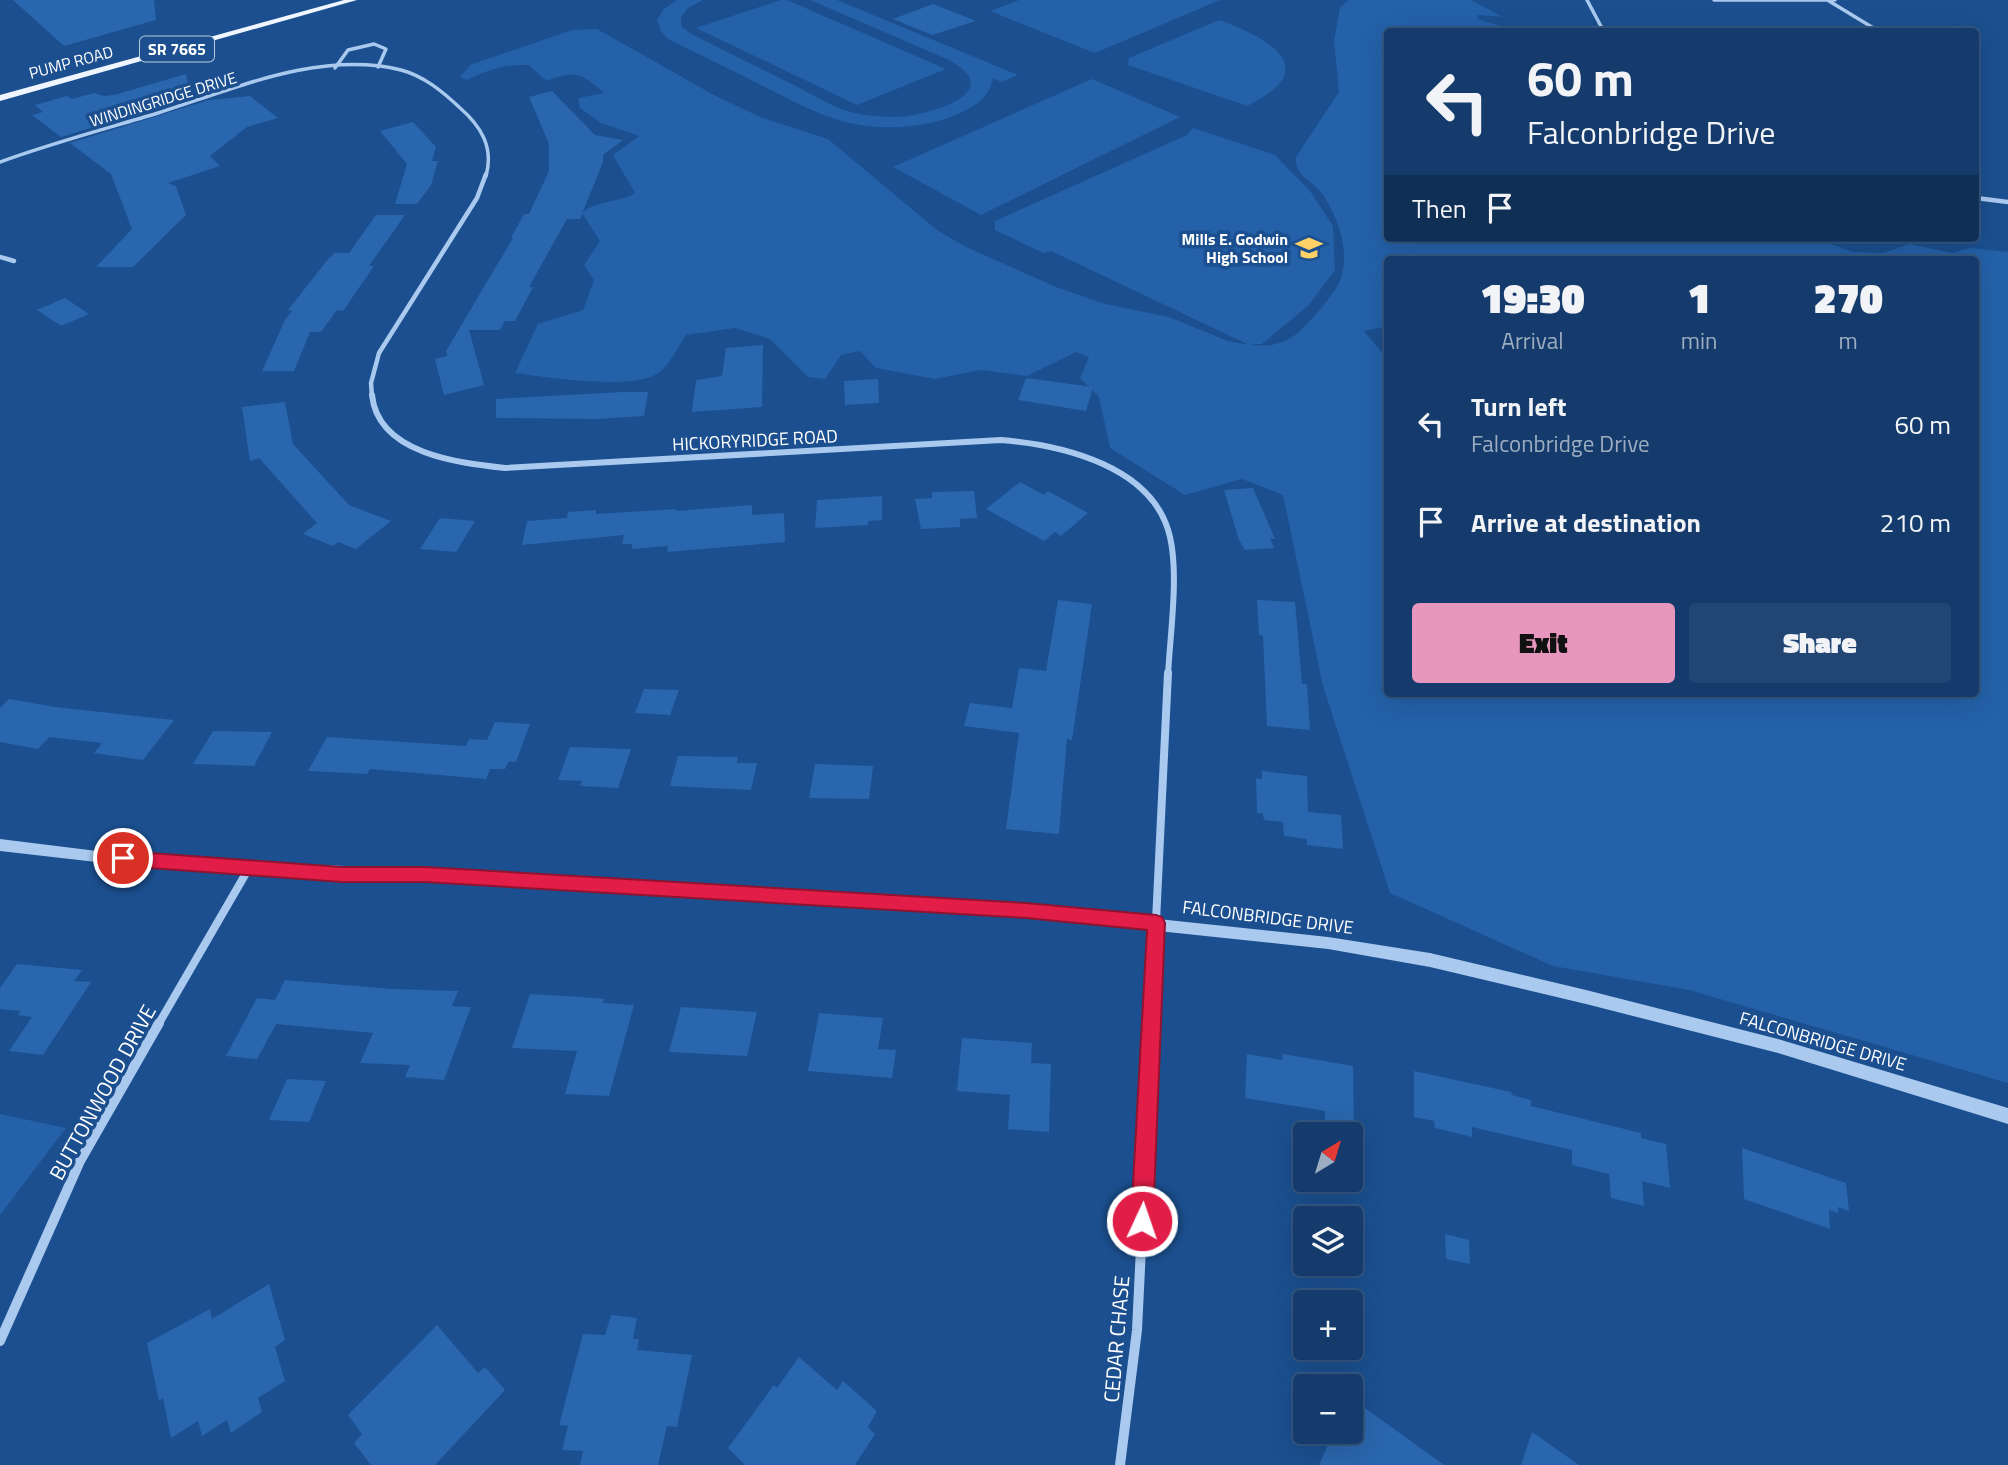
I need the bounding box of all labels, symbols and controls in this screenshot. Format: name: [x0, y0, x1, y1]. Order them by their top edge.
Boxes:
road number: SR 7665: [140, 36, 214, 61]
street label: PUMP ROAD: [26, 39, 116, 85]
text: 60 m: [1527, 40, 1634, 115]
icon: left: [1412, 56, 1503, 147]
street label: WINDINGRIDGE DRIVE: [87, 65, 240, 133]
text: Falconbridge Drive: [1527, 108, 1776, 156]
text: Then: [1412, 189, 1467, 228]
icon: arrive: [1481, 189, 1519, 227]
place label: Mills E. Godwin High School: [1182, 227, 1288, 269]
school or university icon: Mills E. Godwin High School: [1294, 233, 1324, 263]
text: 19:30: [1480, 265, 1585, 329]
text: 1: [1688, 265, 1711, 329]
text: 270: [1814, 265, 1883, 329]
text: Arrival: [1501, 323, 1564, 358]
text: min: [1681, 323, 1717, 358]
text: m: [1839, 323, 1858, 358]
text: Turn left: [1471, 387, 1566, 426]
icon: left: [1412, 405, 1450, 443]
text: 60 m: [1894, 405, 1951, 444]
street label: HICKORYRIDGE ROAD: [672, 422, 838, 458]
text: Falconbridge Drive: [1471, 426, 1650, 461]
icon: arrive: [1412, 503, 1450, 541]
text: Arrive at destination: [1471, 503, 1701, 542]
text: 210 m: [1880, 503, 1951, 542]
button: Exit: [1412, 603, 1675, 683]
button: Share: [1689, 603, 1951, 683]
pin: [93, 828, 153, 888]
icon: arrive: [104, 839, 142, 877]
street label: FALCONBRIDGE DRIVE: [1181, 893, 1355, 941]
street label: BUTTONWOOD DRIVE: [40, 998, 164, 1186]
street label: FALCONBRIDGE DRIVE: [1736, 1004, 1910, 1078]
north arrow: [1293, 1122, 1363, 1192]
map controls: [1293, 1122, 1363, 1444]
position arrow: [1105, 1184, 1179, 1258]
button: layers: [1293, 1206, 1363, 1276]
street label: CEDAR CHASE: [1095, 1274, 1137, 1404]
button: +: [1293, 1290, 1363, 1360]
button: −: [1293, 1374, 1363, 1444]

